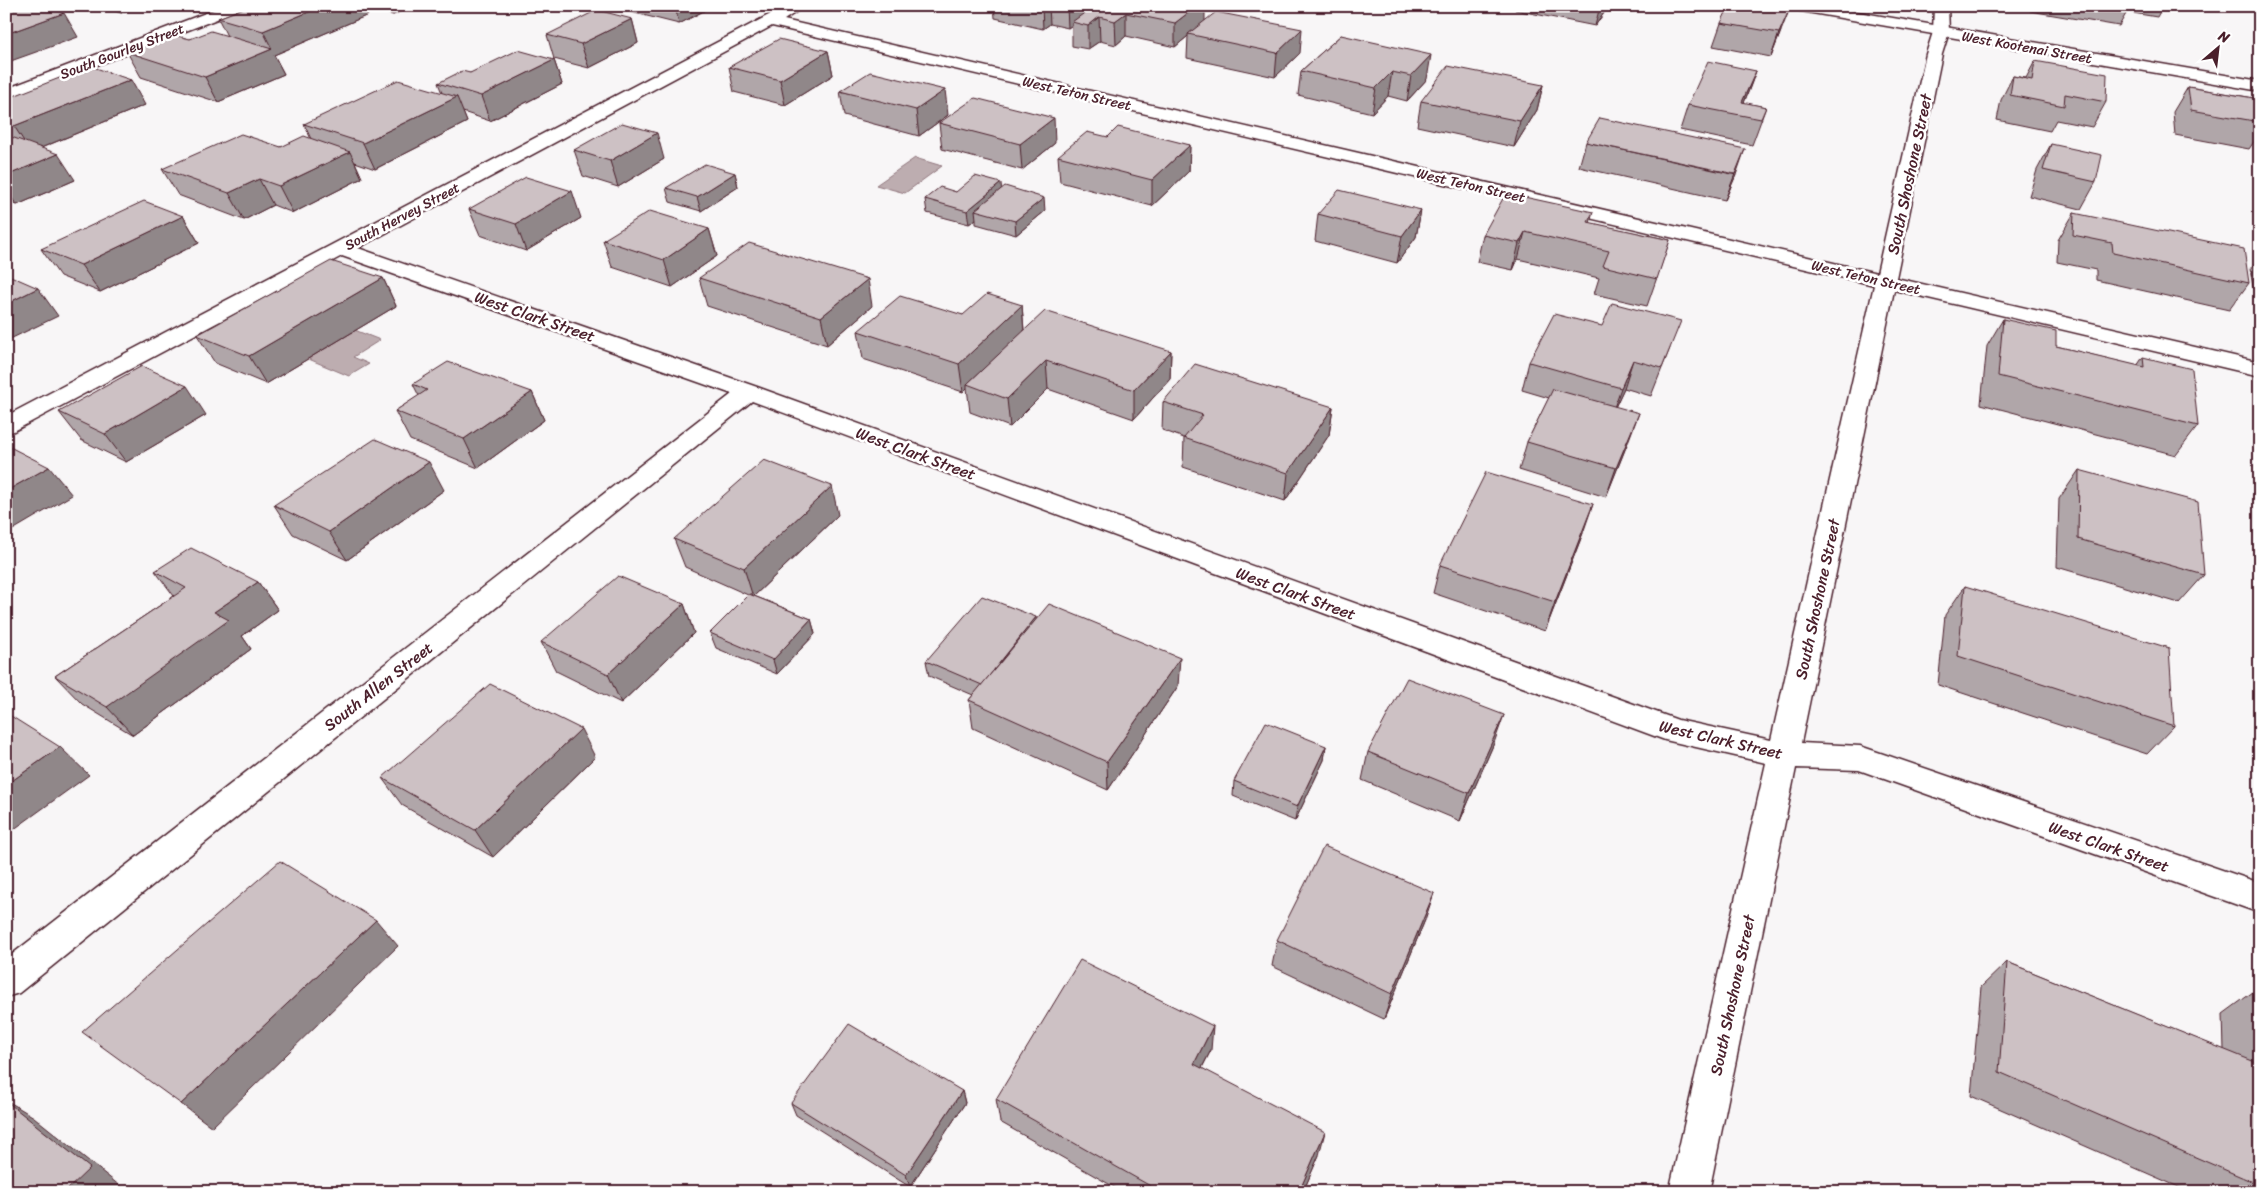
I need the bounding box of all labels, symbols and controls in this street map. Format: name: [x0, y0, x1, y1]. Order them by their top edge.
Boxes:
street label: South Gourley Street: [56, 16, 188, 87]
north arrow: [2194, 22, 2244, 72]
text: N: [2213, 23, 2234, 50]
street label: West Kootenai Street: [1960, 24, 2094, 71]
street label: West Teton Street: [1020, 69, 1134, 118]
street label: South Shoshone Street: [1878, 91, 1941, 257]
street label: West Teton Street: [1414, 161, 1528, 210]
street label: South Hervey Street: [340, 175, 465, 257]
street label: West Teton Street: [1809, 253, 1923, 302]
street label: West Clark Street: [471, 282, 599, 351]
street label: West Clark Street: [852, 418, 980, 489]
street label: South Shoshone Street: [1786, 516, 1849, 682]
street label: West Clark Street: [1232, 558, 1360, 629]
street label: South Allen Street: [317, 634, 440, 739]
street label: West Clark Street: [1656, 711, 1785, 768]
street label: West Clark Street: [2045, 812, 2173, 881]
street label: South Shoshone Street: [1701, 912, 1764, 1078]

